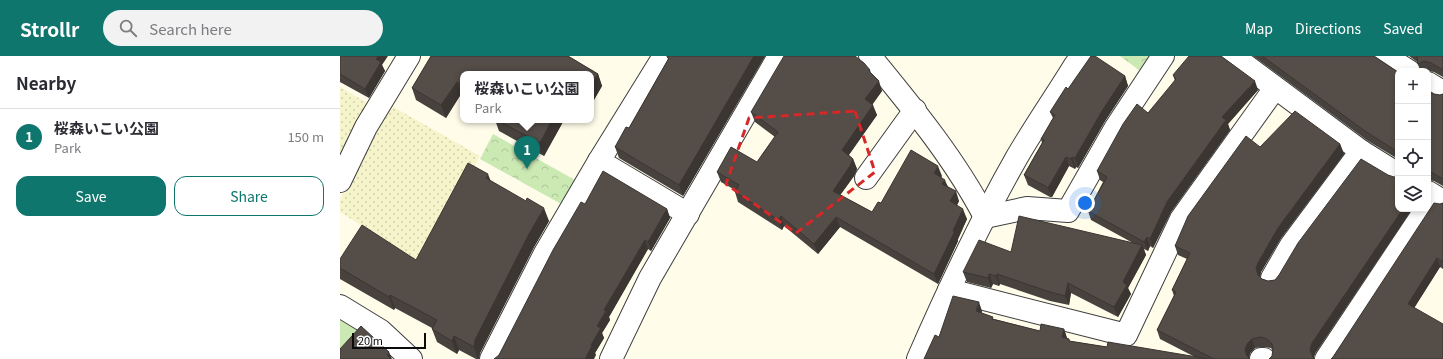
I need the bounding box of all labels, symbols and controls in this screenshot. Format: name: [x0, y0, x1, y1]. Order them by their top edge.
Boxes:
search box: [103, 10, 383, 46]
text: Strollr: [20, 15, 79, 42]
icon: search: [117, 17, 139, 39]
text: Search here: [149, 18, 232, 39]
text: Map: [1245, 18, 1273, 38]
text: Directions: [1295, 18, 1361, 38]
text: Saved: [1383, 18, 1423, 38]
map controls: [1395, 68, 1431, 212]
button: +: [1395, 68, 1431, 104]
text: Nearby: [16, 70, 76, 95]
popup: [460, 71, 594, 123]
text: 桜森いこい公園: [474, 77, 580, 98]
text: Park: [474, 98, 502, 117]
button: −: [1395, 104, 1431, 140]
text: 桜森いこい公園: [54, 117, 159, 138]
text: 1: [25, 127, 33, 146]
text: 150 m: [287, 127, 324, 146]
pin: 1: [514, 136, 540, 169]
text: Park: [54, 138, 81, 157]
button: locate: [1395, 140, 1431, 176]
button: Save: [16, 176, 166, 216]
button: Share: [174, 176, 324, 216]
button: layers: [1395, 176, 1431, 212]
your location: [1075, 193, 1095, 213]
scale bar: [352, 331, 426, 350]
text: 20 m: [358, 332, 383, 348]

